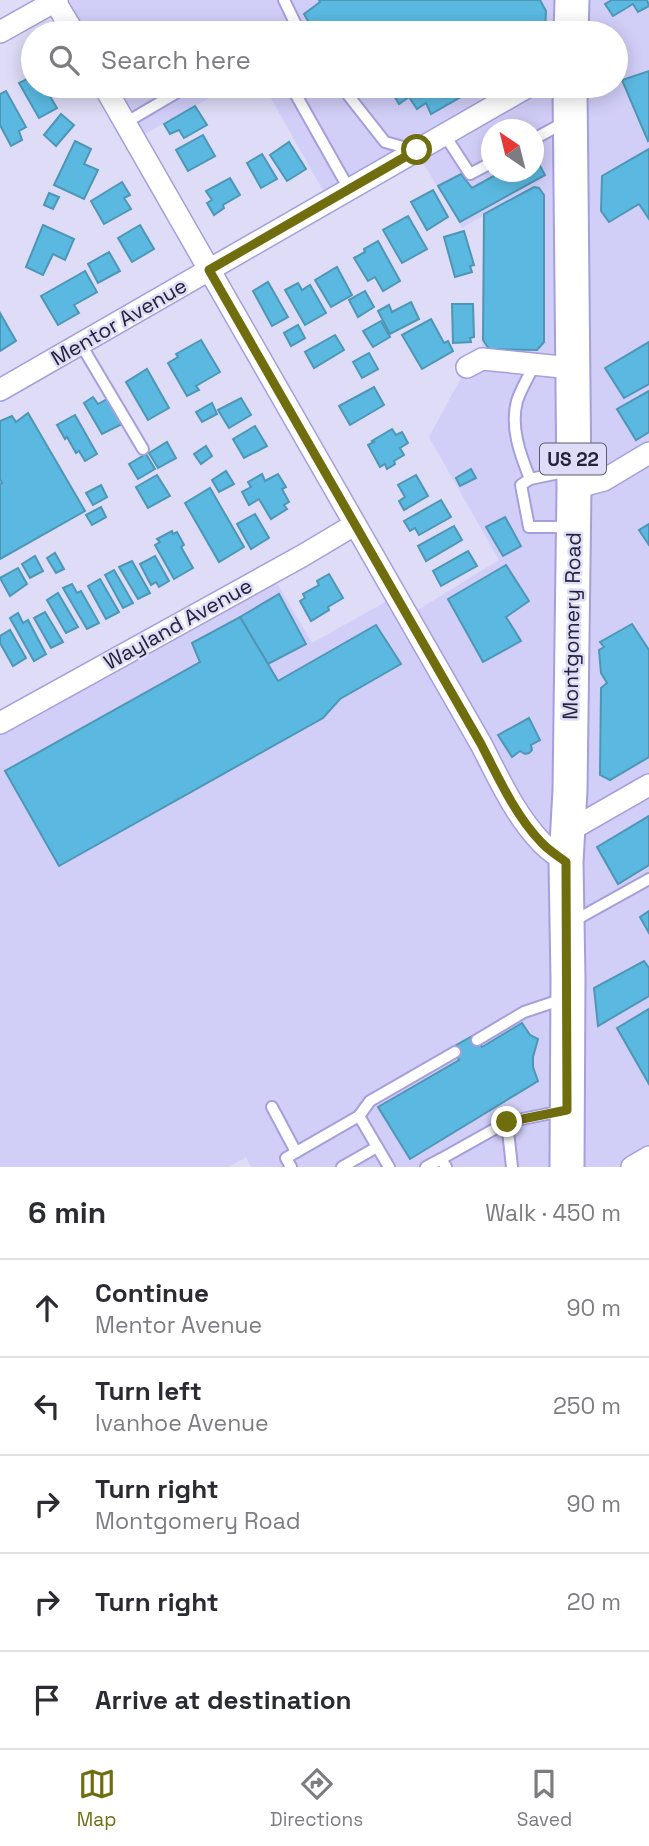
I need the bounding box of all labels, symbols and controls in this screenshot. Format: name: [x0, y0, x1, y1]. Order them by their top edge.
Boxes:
search box: [21, 21, 628, 98]
icon: search: [45, 41, 83, 79]
text: Search here: [101, 43, 251, 77]
north arrow: [481, 119, 544, 182]
route start: [401, 134, 432, 165]
street label: Mentor Avenue: [46, 272, 192, 371]
road number: US 22: [540, 444, 606, 474]
street label: Montgomery Road: [556, 532, 587, 720]
street label: Wayland Avenue: [99, 572, 257, 676]
route end: [491, 1106, 522, 1137]
text: 6 min: [28, 1193, 106, 1232]
text: Walk · 450 m: [485, 1198, 621, 1228]
text: Continue: [95, 1276, 209, 1310]
icon: ahead: [28, 1289, 66, 1327]
text: 90 m: [566, 1293, 621, 1323]
text: Mentor Avenue: [95, 1310, 262, 1340]
text: Turn left: [95, 1374, 202, 1408]
icon: left: [28, 1387, 66, 1425]
text: 250 m: [553, 1391, 621, 1421]
text: Ivanhoe Avenue: [95, 1408, 269, 1438]
text: Turn right: [95, 1472, 219, 1506]
icon: right: [28, 1485, 66, 1523]
text: 90 m: [566, 1489, 621, 1519]
text: Montgomery Road: [95, 1506, 301, 1536]
icon: right: [28, 1583, 66, 1621]
text: Turn right: [95, 1585, 219, 1619]
text: 20 m: [567, 1587, 621, 1617]
icon: arrive: [28, 1681, 66, 1719]
text: Arrive at destination: [95, 1683, 352, 1717]
tab: Map: [77, 1765, 116, 1832]
tab: Directions: [270, 1765, 363, 1832]
tab: Saved: [517, 1765, 572, 1832]

